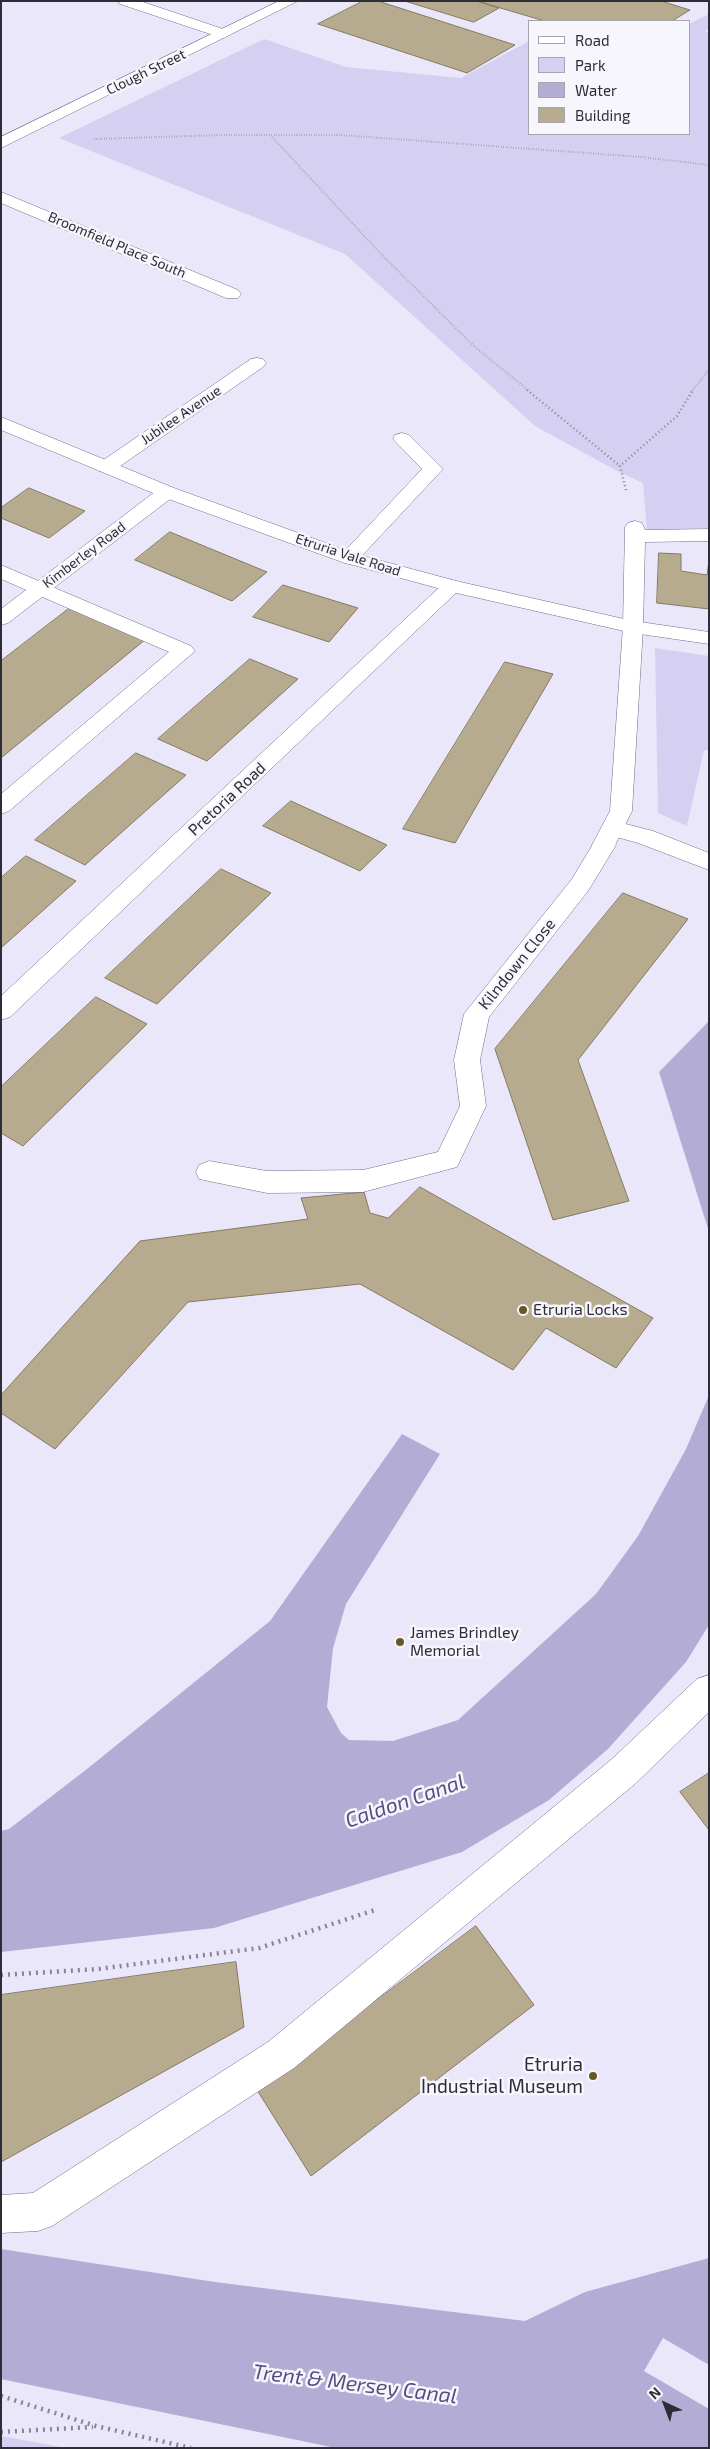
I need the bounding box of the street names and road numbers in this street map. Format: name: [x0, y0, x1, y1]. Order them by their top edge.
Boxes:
street label: Clough Street: [104, 46, 188, 98]
street label: Broomfield Place South: [45, 208, 189, 282]
street label: Jubilee Avenue: [138, 382, 224, 448]
street label: Kimberley Road: [39, 518, 129, 592]
street label: Etruria Vale Road: [293, 530, 403, 580]
street label: Pretoria Road: [184, 758, 270, 840]
street label: Kilndown Close: [474, 915, 560, 1013]

